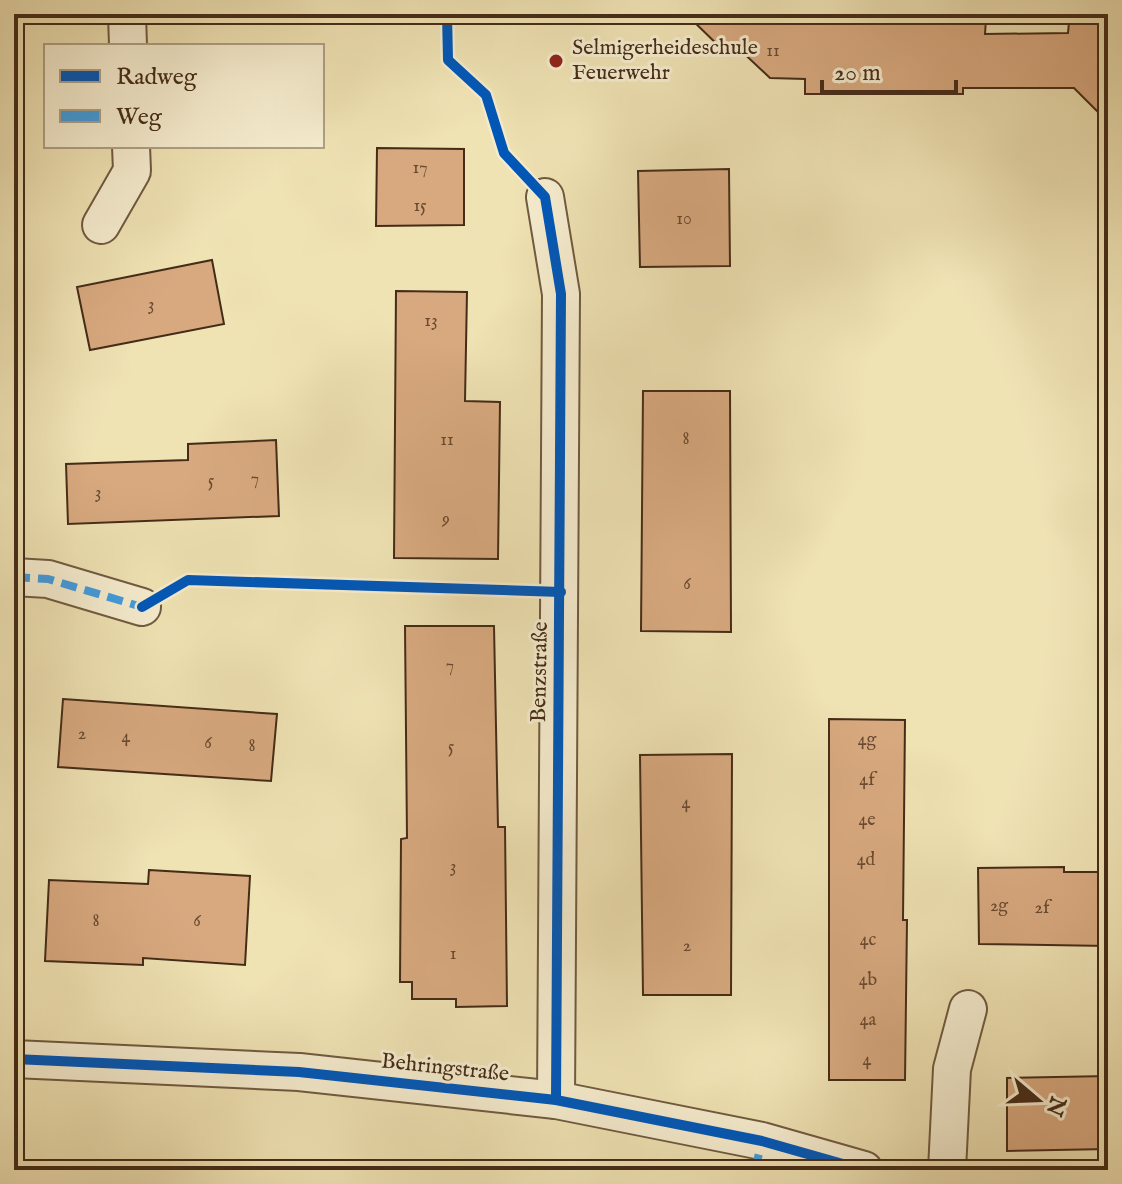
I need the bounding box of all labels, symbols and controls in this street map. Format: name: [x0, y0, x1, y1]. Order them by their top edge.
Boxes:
place label: Selmigerheideschule Feuerwehr: [572, 34, 758, 87]
house number: 11: [766, 40, 780, 63]
legend: [44, 44, 324, 148]
scale bar: [822, 44, 956, 94]
marker: Selmigerheideschule Feuerwehr: [547, 52, 565, 70]
text: 20 m: [834, 58, 881, 89]
text: Radweg: [116, 62, 198, 93]
text: Weg: [116, 102, 163, 133]
house number: 17: [412, 157, 428, 180]
house number: 15: [413, 195, 427, 218]
house number: 10: [676, 208, 692, 231]
house number: 3: [148, 294, 154, 317]
house number: 13: [424, 310, 438, 333]
house number: 8: [682, 428, 690, 451]
house number: 11: [440, 429, 454, 452]
house number: 7: [251, 468, 259, 491]
house number: 5: [208, 470, 215, 493]
house number: 3: [95, 482, 101, 505]
house number: 9: [441, 508, 450, 531]
house number: 6: [683, 573, 691, 596]
street label: Benzstraße: [525, 621, 555, 723]
house number: 7: [446, 655, 454, 678]
house number: 2: [78, 723, 86, 746]
house number: 4: [122, 726, 131, 749]
house number: 4g: [858, 729, 877, 752]
house number: 6: [204, 732, 212, 755]
house number: 8: [248, 735, 256, 758]
house number: 5: [448, 736, 455, 759]
house number: 4f: [859, 769, 878, 792]
house number: 4: [682, 792, 691, 815]
house number: 4e: [858, 809, 876, 832]
house number: 4d: [857, 849, 876, 872]
house number: 3: [450, 856, 456, 879]
house number: 2g: [990, 895, 1008, 918]
house number: 2f: [1035, 897, 1053, 920]
house number: 8: [92, 910, 100, 933]
house number: 6: [193, 910, 201, 933]
house number: 4c: [860, 929, 877, 952]
house number: 2: [683, 935, 691, 958]
house number: 1: [450, 943, 456, 966]
house number: 4b: [859, 969, 878, 992]
house number: 4a: [860, 1009, 877, 1032]
street label: Behringstraße: [380, 1047, 510, 1089]
house number: 4: [863, 1049, 872, 1072]
north arrow: [998, 1060, 1078, 1140]
text: N: [1039, 1091, 1072, 1119]

